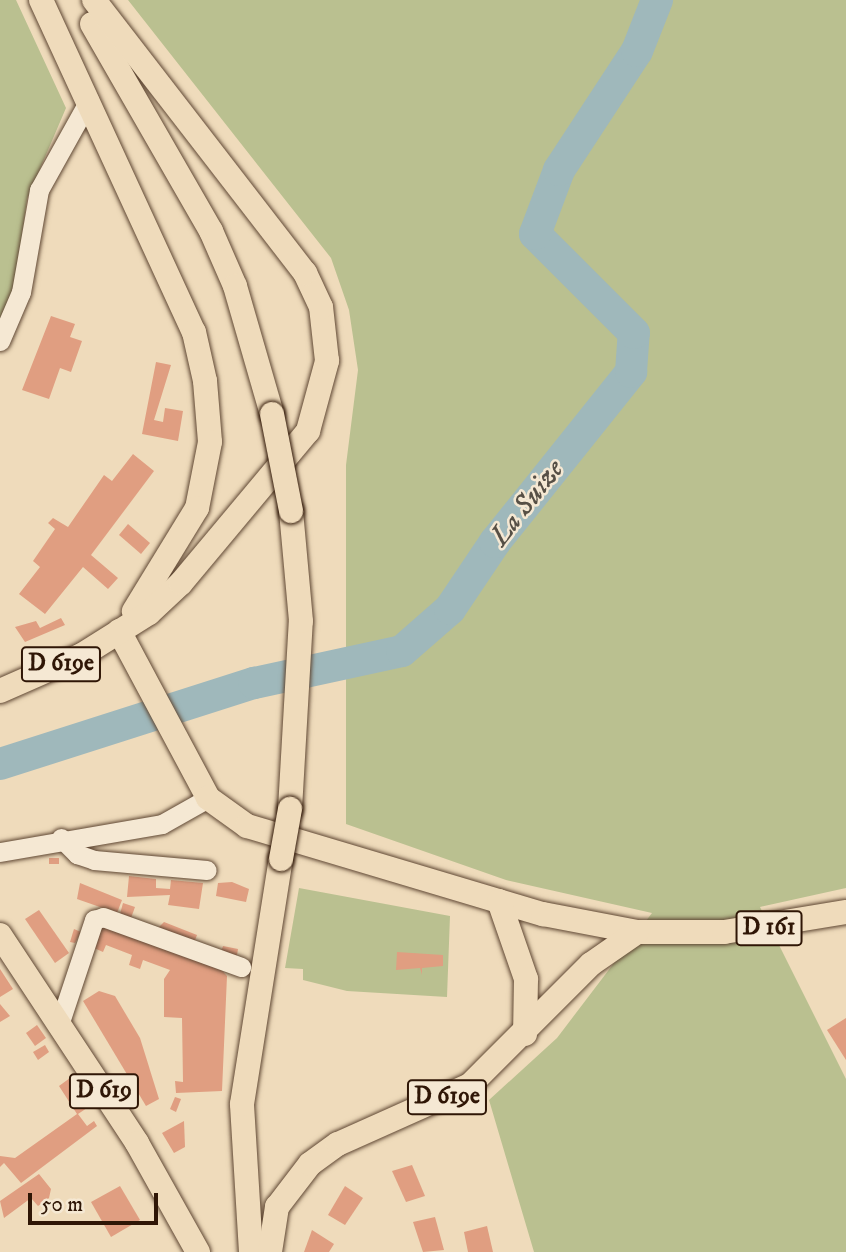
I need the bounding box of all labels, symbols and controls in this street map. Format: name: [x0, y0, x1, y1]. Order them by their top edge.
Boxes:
water label: La Suize: [483, 453, 571, 553]
road number: D 619e: [21, 644, 101, 684]
road number: D 161: [734, 908, 804, 948]
road number: D 619: [67, 1070, 141, 1112]
road number: D 619e: [407, 1077, 487, 1118]
scale bar: [32, 1178, 161, 1222]
text: 50 m: [41, 1192, 83, 1218]

